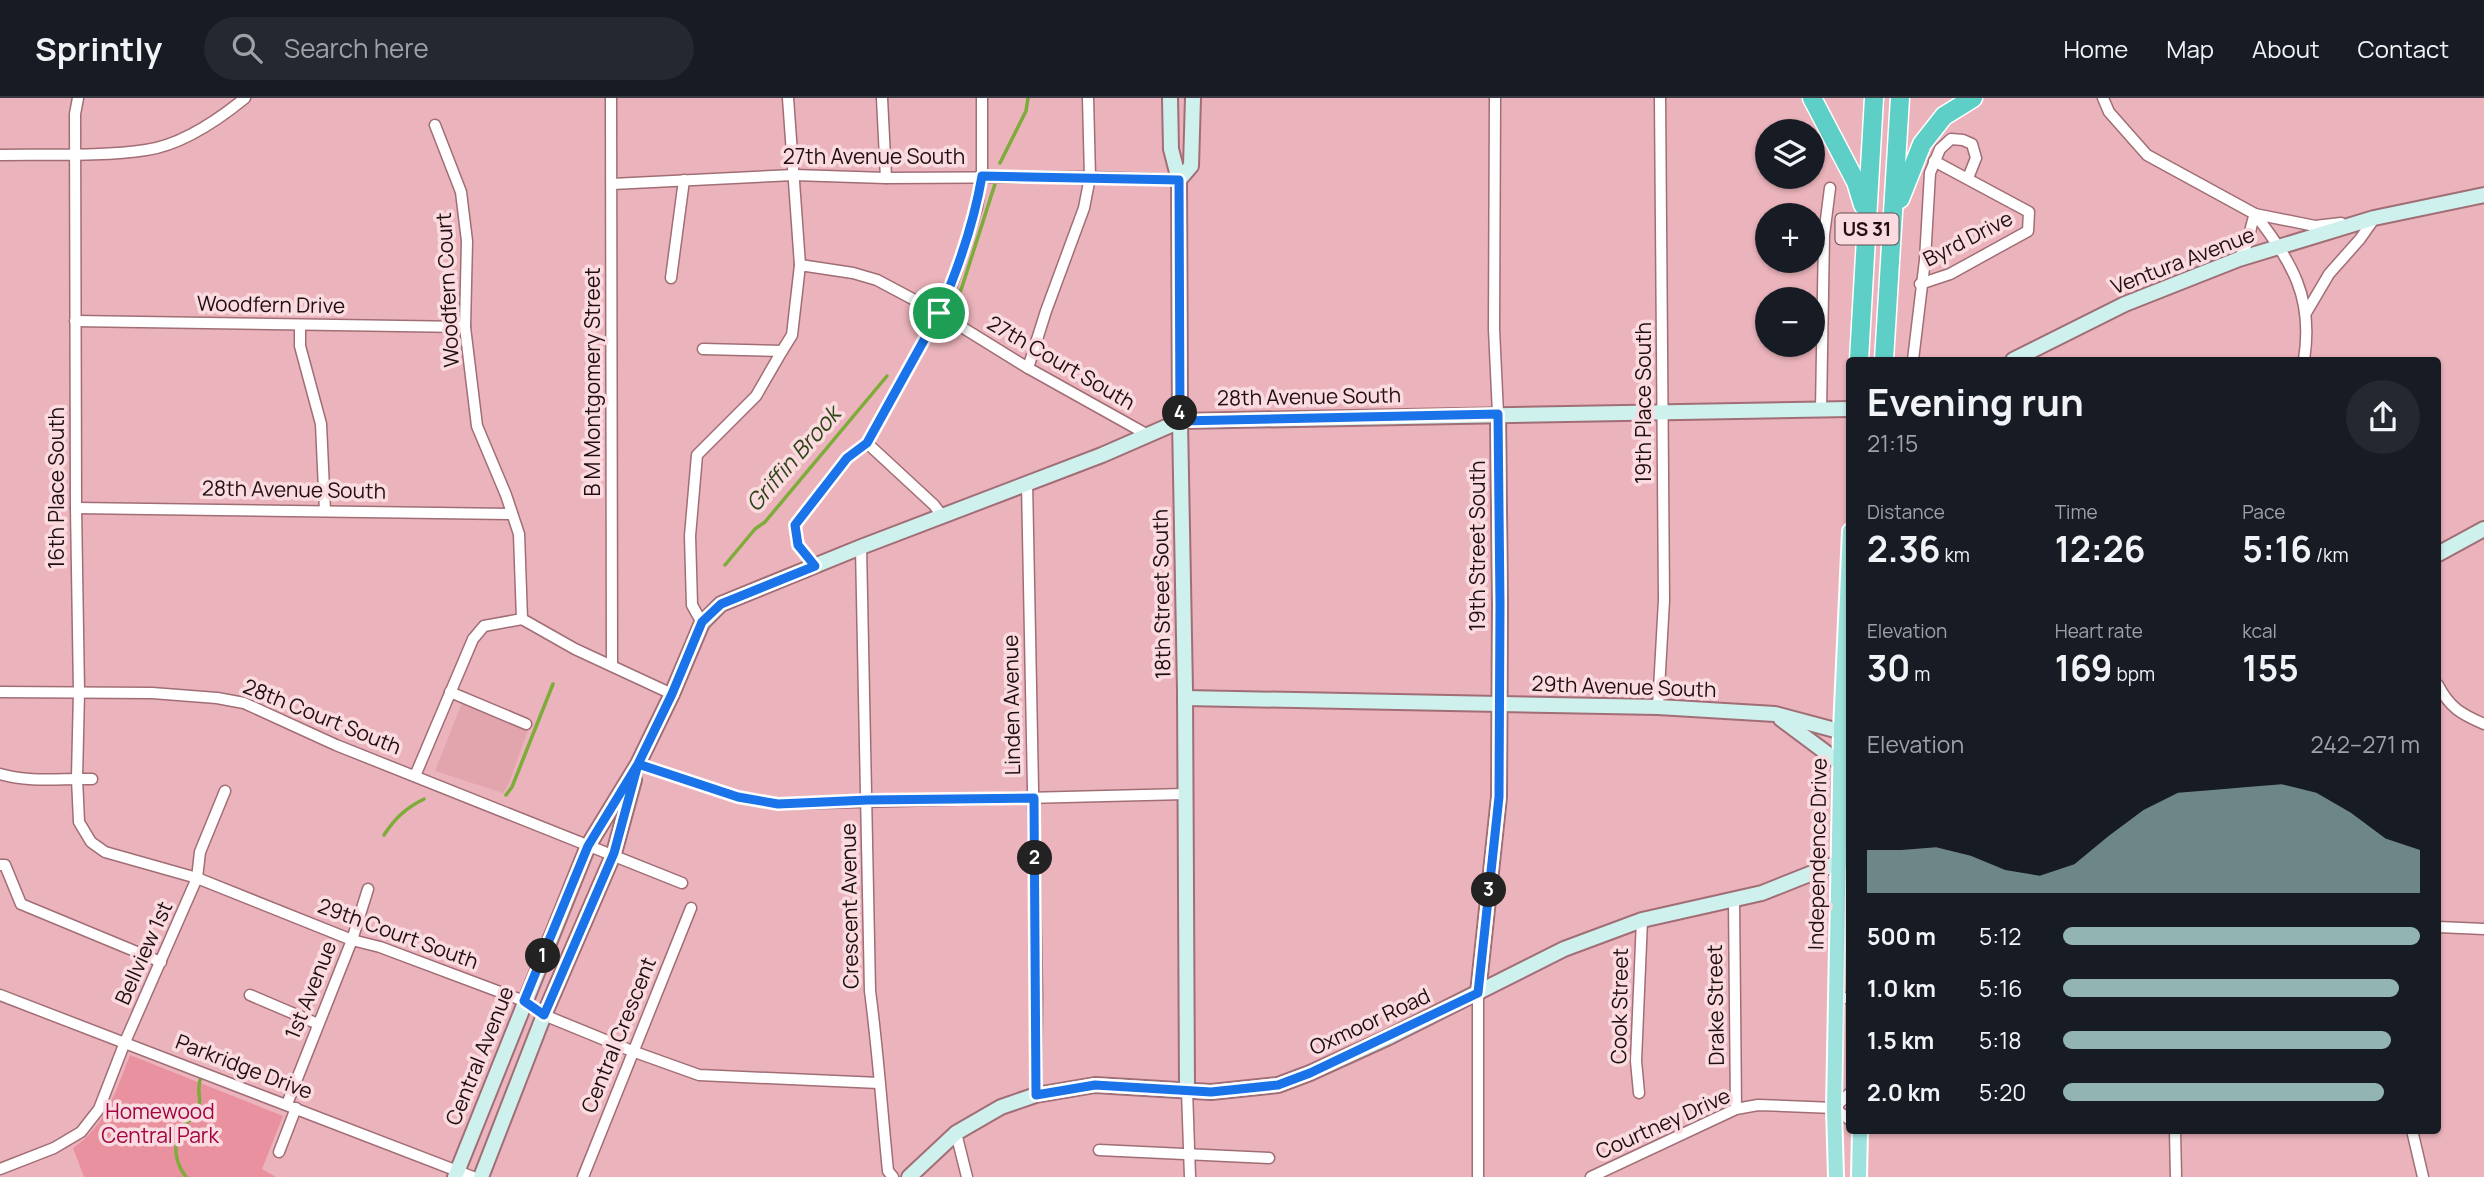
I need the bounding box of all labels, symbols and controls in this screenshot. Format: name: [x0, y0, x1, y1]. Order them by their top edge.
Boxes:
search box: [204, 17, 694, 80]
text: Sprintly: [35, 26, 162, 71]
icon: search: [228, 29, 266, 67]
text: Search here: [284, 30, 429, 66]
text: Home: [2063, 32, 2128, 65]
text: Map: [2166, 32, 2214, 65]
text: About: [2252, 32, 2320, 65]
text: Contact: [2358, 32, 2449, 65]
map controls: [1755, 119, 1825, 357]
button: layers: [1755, 119, 1825, 189]
street label: 27th Avenue South: [783, 142, 965, 170]
button: +: [1755, 203, 1825, 273]
street label: Byrd Drive: [1918, 204, 2017, 273]
street label: Woodfern Court: [429, 212, 465, 368]
road number: US 31: [1836, 214, 1898, 244]
street label: Ventura Avenue: [2107, 220, 2258, 300]
street label: B M Montgomery Street: [578, 267, 606, 497]
pin: [909, 283, 969, 343]
button: −: [1755, 287, 1825, 357]
street label: Woodfern Drive: [197, 289, 345, 319]
icon: arrive: [920, 294, 958, 332]
street label: 27th Court South: [982, 308, 1141, 416]
street label: 19th Place South: [1629, 322, 1657, 484]
text: Evening run: [1867, 375, 2084, 427]
street label: 28th Avenue South: [1217, 380, 1401, 412]
button: share: [2346, 380, 2420, 454]
water label: Griffin Brook: [738, 396, 849, 518]
pin: 4: [1162, 396, 1198, 430]
text: 4: [1174, 399, 1185, 425]
street label: 16th Place South: [42, 407, 70, 569]
text: 21:15: [1867, 427, 1918, 459]
street label: 19th Street South: [1463, 461, 1491, 631]
street label: 28th Avenue South: [202, 473, 386, 505]
text: Distance: [1867, 499, 1945, 525]
text: Time: [2055, 499, 2098, 525]
text: Pace: [2242, 499, 2285, 525]
street label: 18th Street South: [1146, 509, 1176, 679]
text: 2.36: [1867, 525, 1941, 573]
text: 12:26: [2055, 525, 2145, 573]
text: 5:16: [2242, 525, 2312, 573]
text: km: [1941, 542, 1970, 568]
text: /km: [2312, 542, 2349, 568]
text: Elevation: [1867, 618, 1947, 644]
text: Heart rate: [2055, 618, 2143, 644]
text: kcal: [2242, 618, 2277, 644]
street label: Linden Avenue: [996, 634, 1026, 776]
text: 30: [1867, 644, 1910, 692]
text: 169: [2055, 644, 2113, 692]
text: 155: [2242, 644, 2299, 692]
text: m: [1910, 661, 1930, 687]
text: bpm: [2113, 661, 2155, 687]
street label: 29th Avenue South: [1531, 669, 1717, 703]
street label: 28th Court South: [239, 672, 406, 761]
text: Elevation: [1867, 728, 1964, 760]
text: 242–271 m: [2311, 728, 2420, 760]
street label: Independence Drive: [1801, 758, 1833, 950]
street label: Crescent Avenue: [834, 823, 864, 989]
pin: 2: [1018, 840, 1052, 876]
text: 2: [1029, 844, 1040, 870]
pin: 3: [1472, 872, 1506, 908]
text: 3: [1483, 876, 1494, 902]
street label: 29th Court South: [314, 891, 482, 975]
street label: Bellview 1st: [108, 897, 178, 1009]
text: 500 m: [1867, 920, 1936, 952]
text: 5:12: [1979, 920, 2021, 952]
street label: 1st Avenue: [278, 936, 342, 1043]
pin: 1: [526, 938, 560, 974]
text: 1: [538, 942, 547, 968]
street label: Drake Street: [1700, 944, 1730, 1066]
street label: Cook Street: [1604, 948, 1634, 1064]
street label: Central Crescent: [574, 953, 662, 1117]
text: 1.0 km: [1867, 972, 1936, 1004]
text: 5:16: [1979, 972, 2022, 1004]
street label: Oxmoor Road: [1305, 981, 1434, 1061]
street label: Central Avenue: [438, 982, 520, 1129]
text: 1.5 km: [1867, 1024, 1934, 1056]
text: 5:18: [1979, 1024, 2021, 1056]
street label: Parkridge Drive: [172, 1027, 317, 1105]
text: 2.0 km: [1867, 1076, 1940, 1108]
text: 5:20: [1979, 1076, 2026, 1108]
street label: Courtney Drive: [1591, 1081, 1734, 1165]
park label: Homewood Central Park: [101, 1097, 219, 1149]

